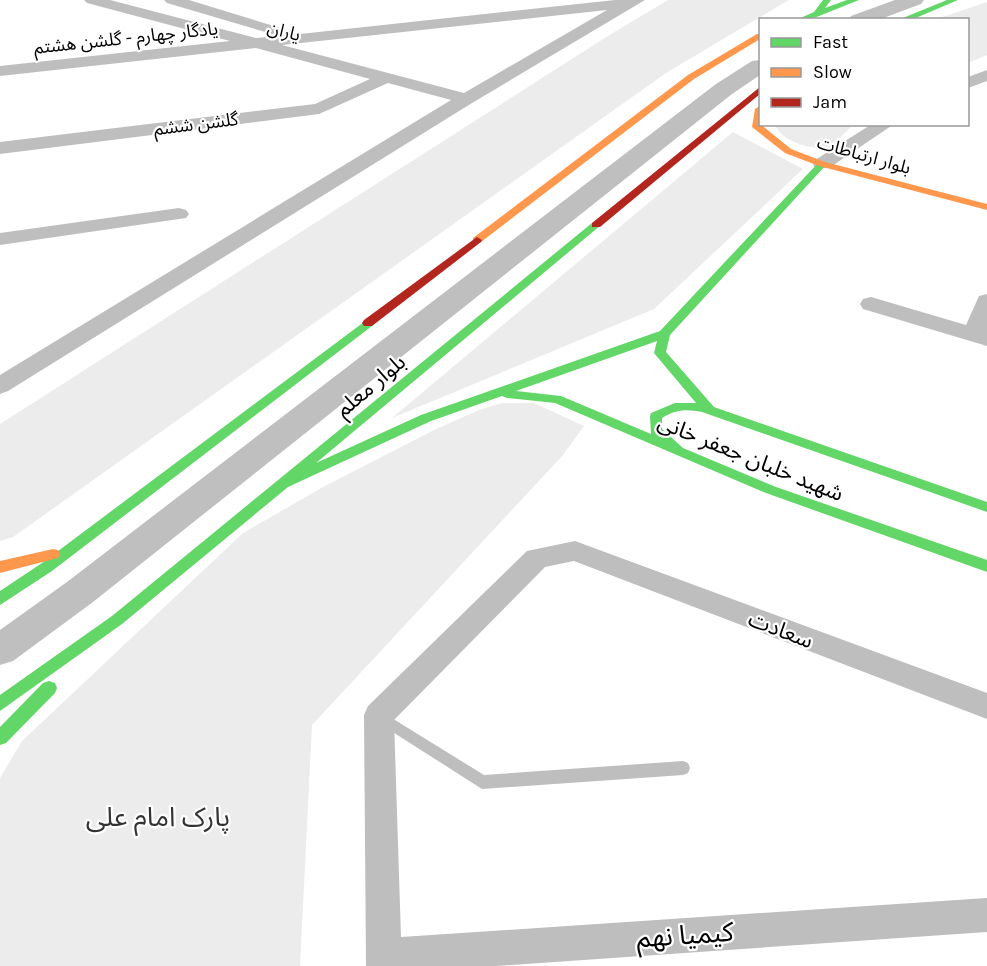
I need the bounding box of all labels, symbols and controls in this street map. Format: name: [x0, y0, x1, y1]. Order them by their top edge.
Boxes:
street label: یاران: [265, 16, 303, 46]
street label: یادگار چهارم - گلشن هشتم: [33, 17, 220, 62]
legend: [759, 18, 969, 126]
text: Fast: [813, 31, 848, 53]
text: Slow: [813, 61, 852, 83]
text: Jam: [813, 91, 847, 113]
street label: گلشن ششم: [152, 108, 240, 142]
street label: بلوار ارتباطات: [815, 131, 913, 179]
street label: بلوار معلم: [330, 349, 413, 425]
street label: شهید خلبان جعفر خانی: [654, 409, 847, 507]
street label: سعادت: [744, 606, 817, 654]
park label: پارک امام علی: [86, 801, 230, 837]
street label: کیمیا نهم: [635, 916, 736, 959]

